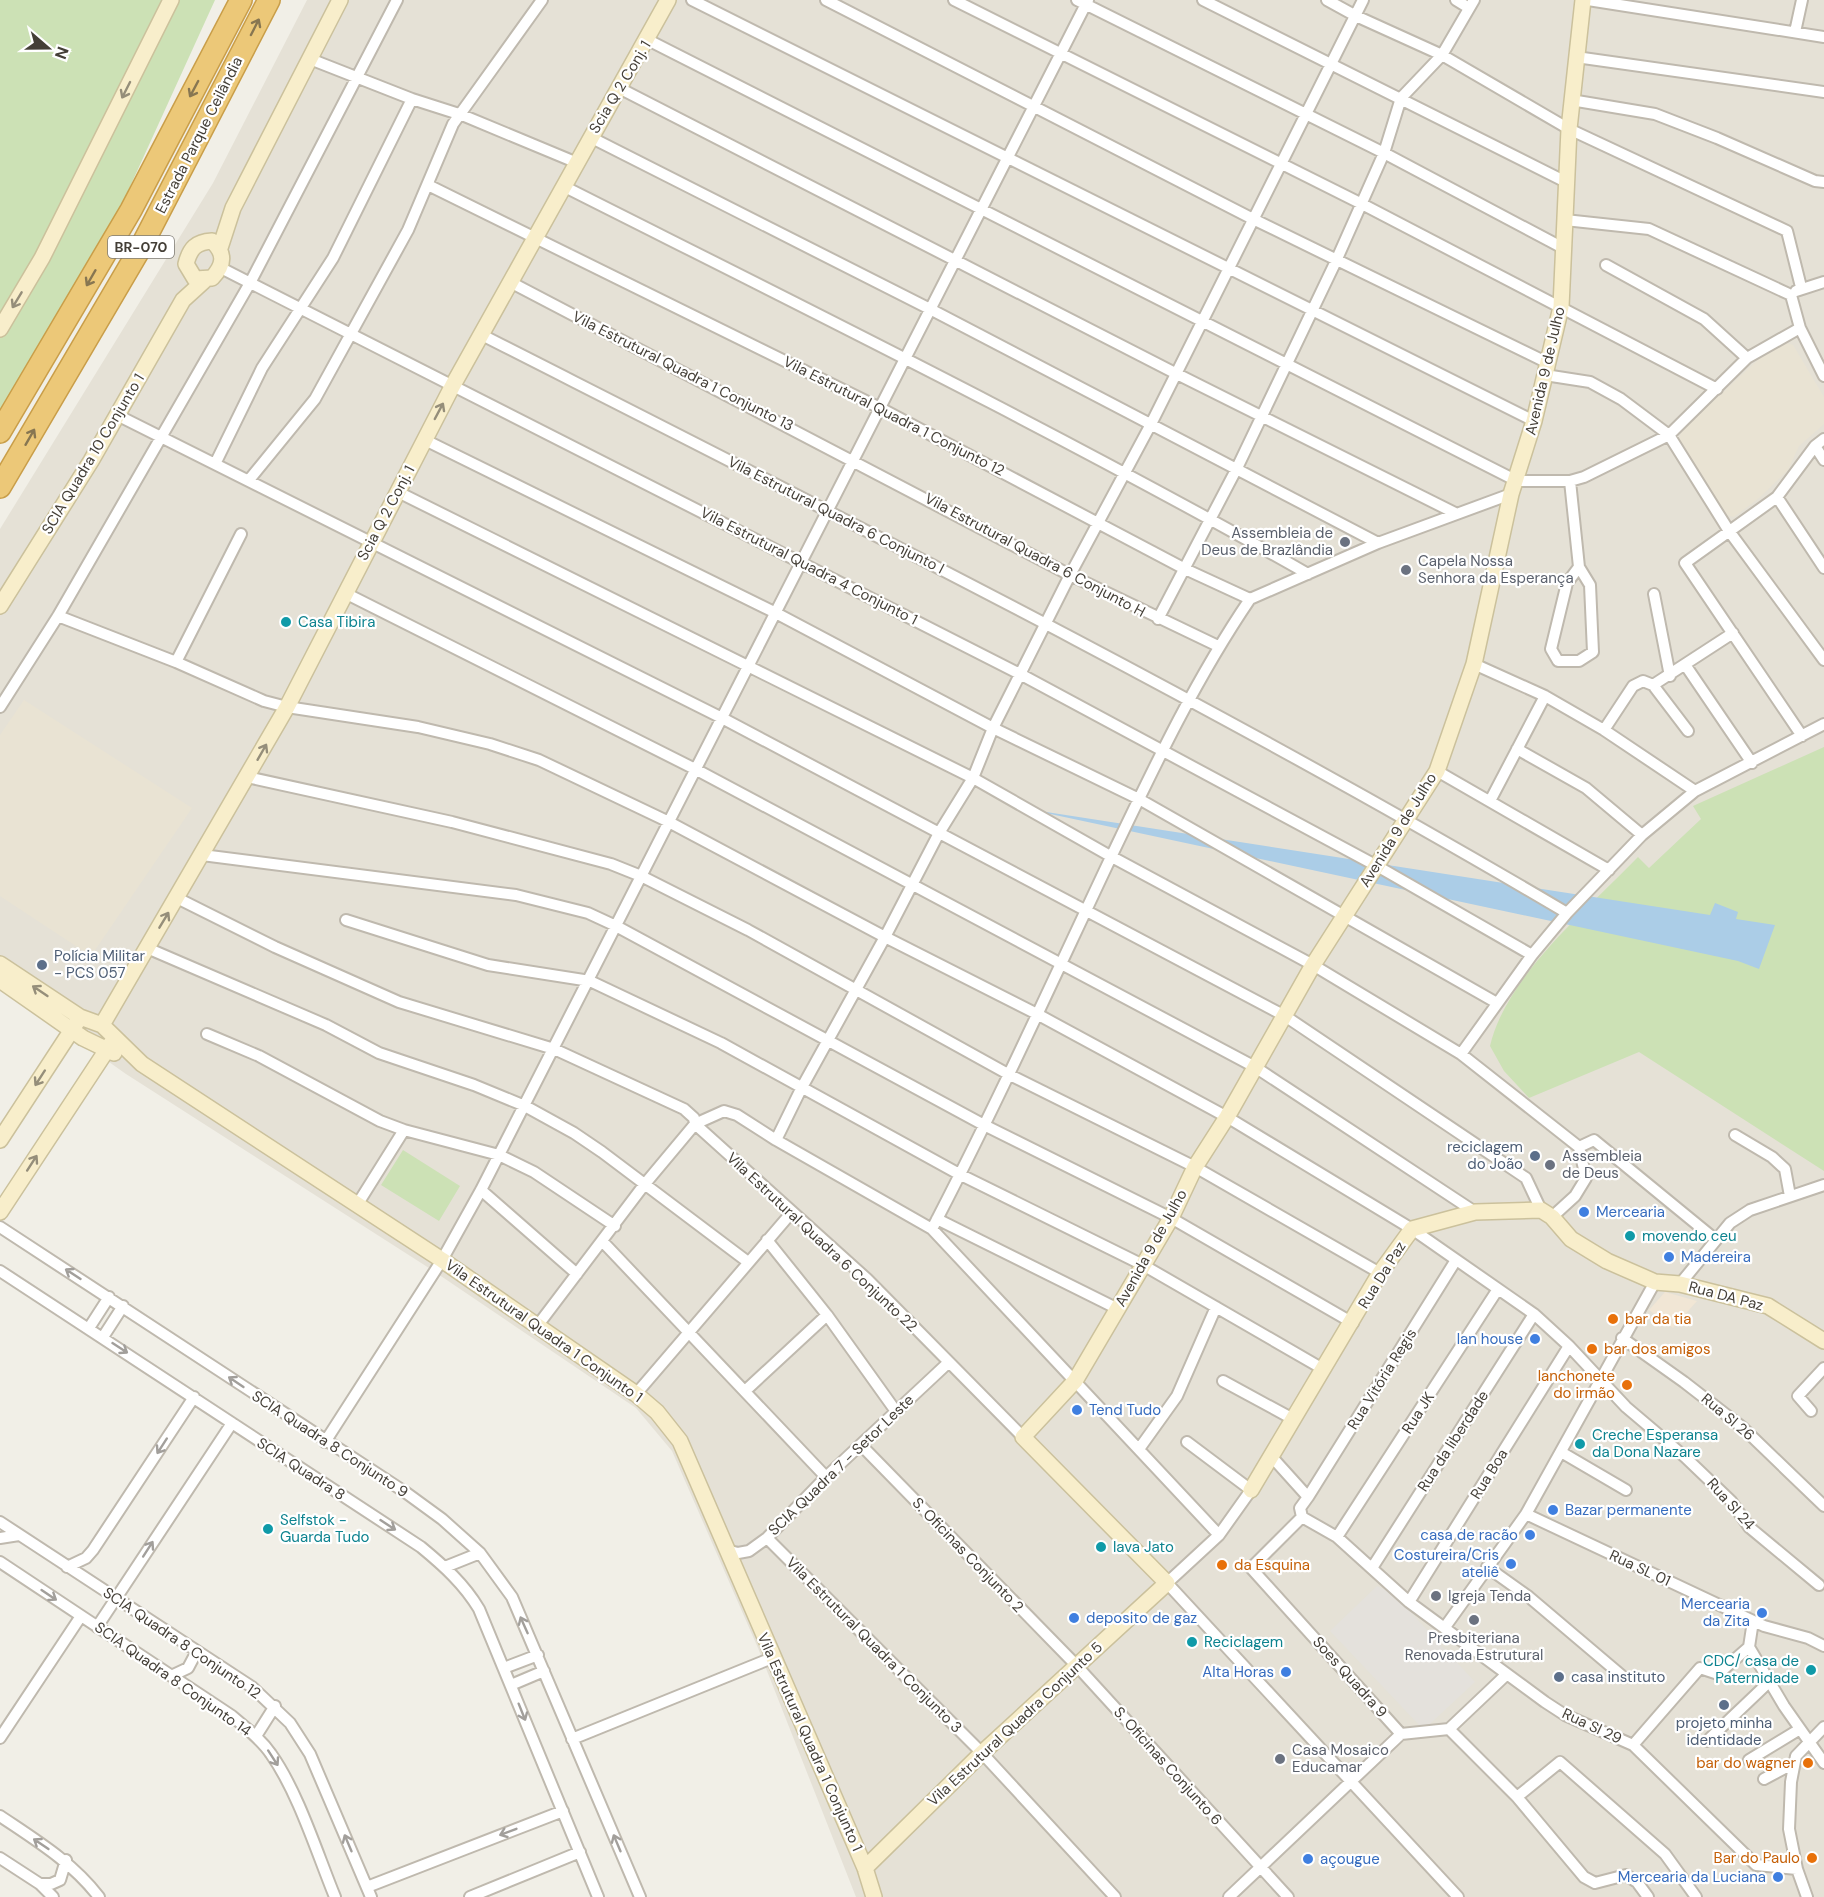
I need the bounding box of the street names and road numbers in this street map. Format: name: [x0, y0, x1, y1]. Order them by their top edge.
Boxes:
street label: Scia Q 2 Conj. 1: [584, 37, 656, 137]
street label: Estrada Parque Ceilândia: [151, 53, 247, 217]
road number: BR-070: [108, 236, 174, 258]
street label: Avenida 9 de Julho: [1520, 305, 1570, 437]
street label: Vila Estrutural Quadra 1 Conjunto 13: [569, 306, 797, 436]
street label: Vila Estrutural Quadra 1 Conjunto 12: [780, 351, 1008, 481]
street label: SCIA Quadra 10 Conjunto 1: [37, 370, 149, 538]
street label: Vila Estrutural Quadra 6 Conjunto I: [724, 452, 948, 578]
street label: Scia Q 2 Conj. 1: [353, 462, 419, 564]
street label: Vila Estrutural Quadra 6 Conjunto H: [921, 488, 1149, 622]
street label: Vila Estrutural Quadra 4 Conjunto 1: [697, 502, 921, 630]
street label: Avenida 9 de Julho: [1355, 769, 1441, 891]
street label: Vila Estrutural Quadra 6 Conjunto 22: [722, 1148, 922, 1336]
street label: Avenida 9 de Julho: [1110, 1186, 1192, 1310]
street label: Rua Da Paz: [1354, 1238, 1411, 1312]
street label: Vila Estrutural Quadra 1 Conjunto 1: [441, 1255, 647, 1407]
street label: Rua DA Paz: [1686, 1276, 1766, 1316]
street label: Rua Vitória Regis: [1343, 1325, 1421, 1433]
street label: SCIA Quadra 8 Conjunto 9: [249, 1387, 411, 1501]
street label: Rua da liberdade: [1413, 1387, 1493, 1495]
street label: Rua JK: [1397, 1388, 1439, 1438]
street label: Rua Sl 26: [1697, 1389, 1759, 1445]
street label: SCIA Quadra 7 - Setor Leste: [764, 1390, 918, 1540]
street label: SCIA Quadra 8: [254, 1434, 348, 1504]
street label: Rua Boa: [1466, 1445, 1512, 1503]
street label: Rua Sl 24: [1702, 1474, 1760, 1534]
street label: S. Oficinas Conjunto 2: [908, 1493, 1028, 1617]
street label: Rua SL 01: [1606, 1545, 1674, 1591]
street label: Vila Estrutural Quadra 1 Conjunto 3: [782, 1553, 966, 1737]
street label: SCIA Quadra 8 Conjunto 12: [99, 1583, 265, 1703]
street label: SCIA Quadra 8 Conjunto 14: [91, 1617, 255, 1741]
street label: Vila Estrutural Quadra 1 Conjunto 1: [753, 1630, 867, 1854]
street label: Soes Quadra 9: [1308, 1632, 1392, 1722]
street label: Vila Estrutural Quadra Conjunto 5: [923, 1637, 1107, 1811]
street label: S. Oficinas Conjunto 6: [1109, 1702, 1227, 1830]
street label: Rua Sl 29: [1559, 1703, 1625, 1749]

